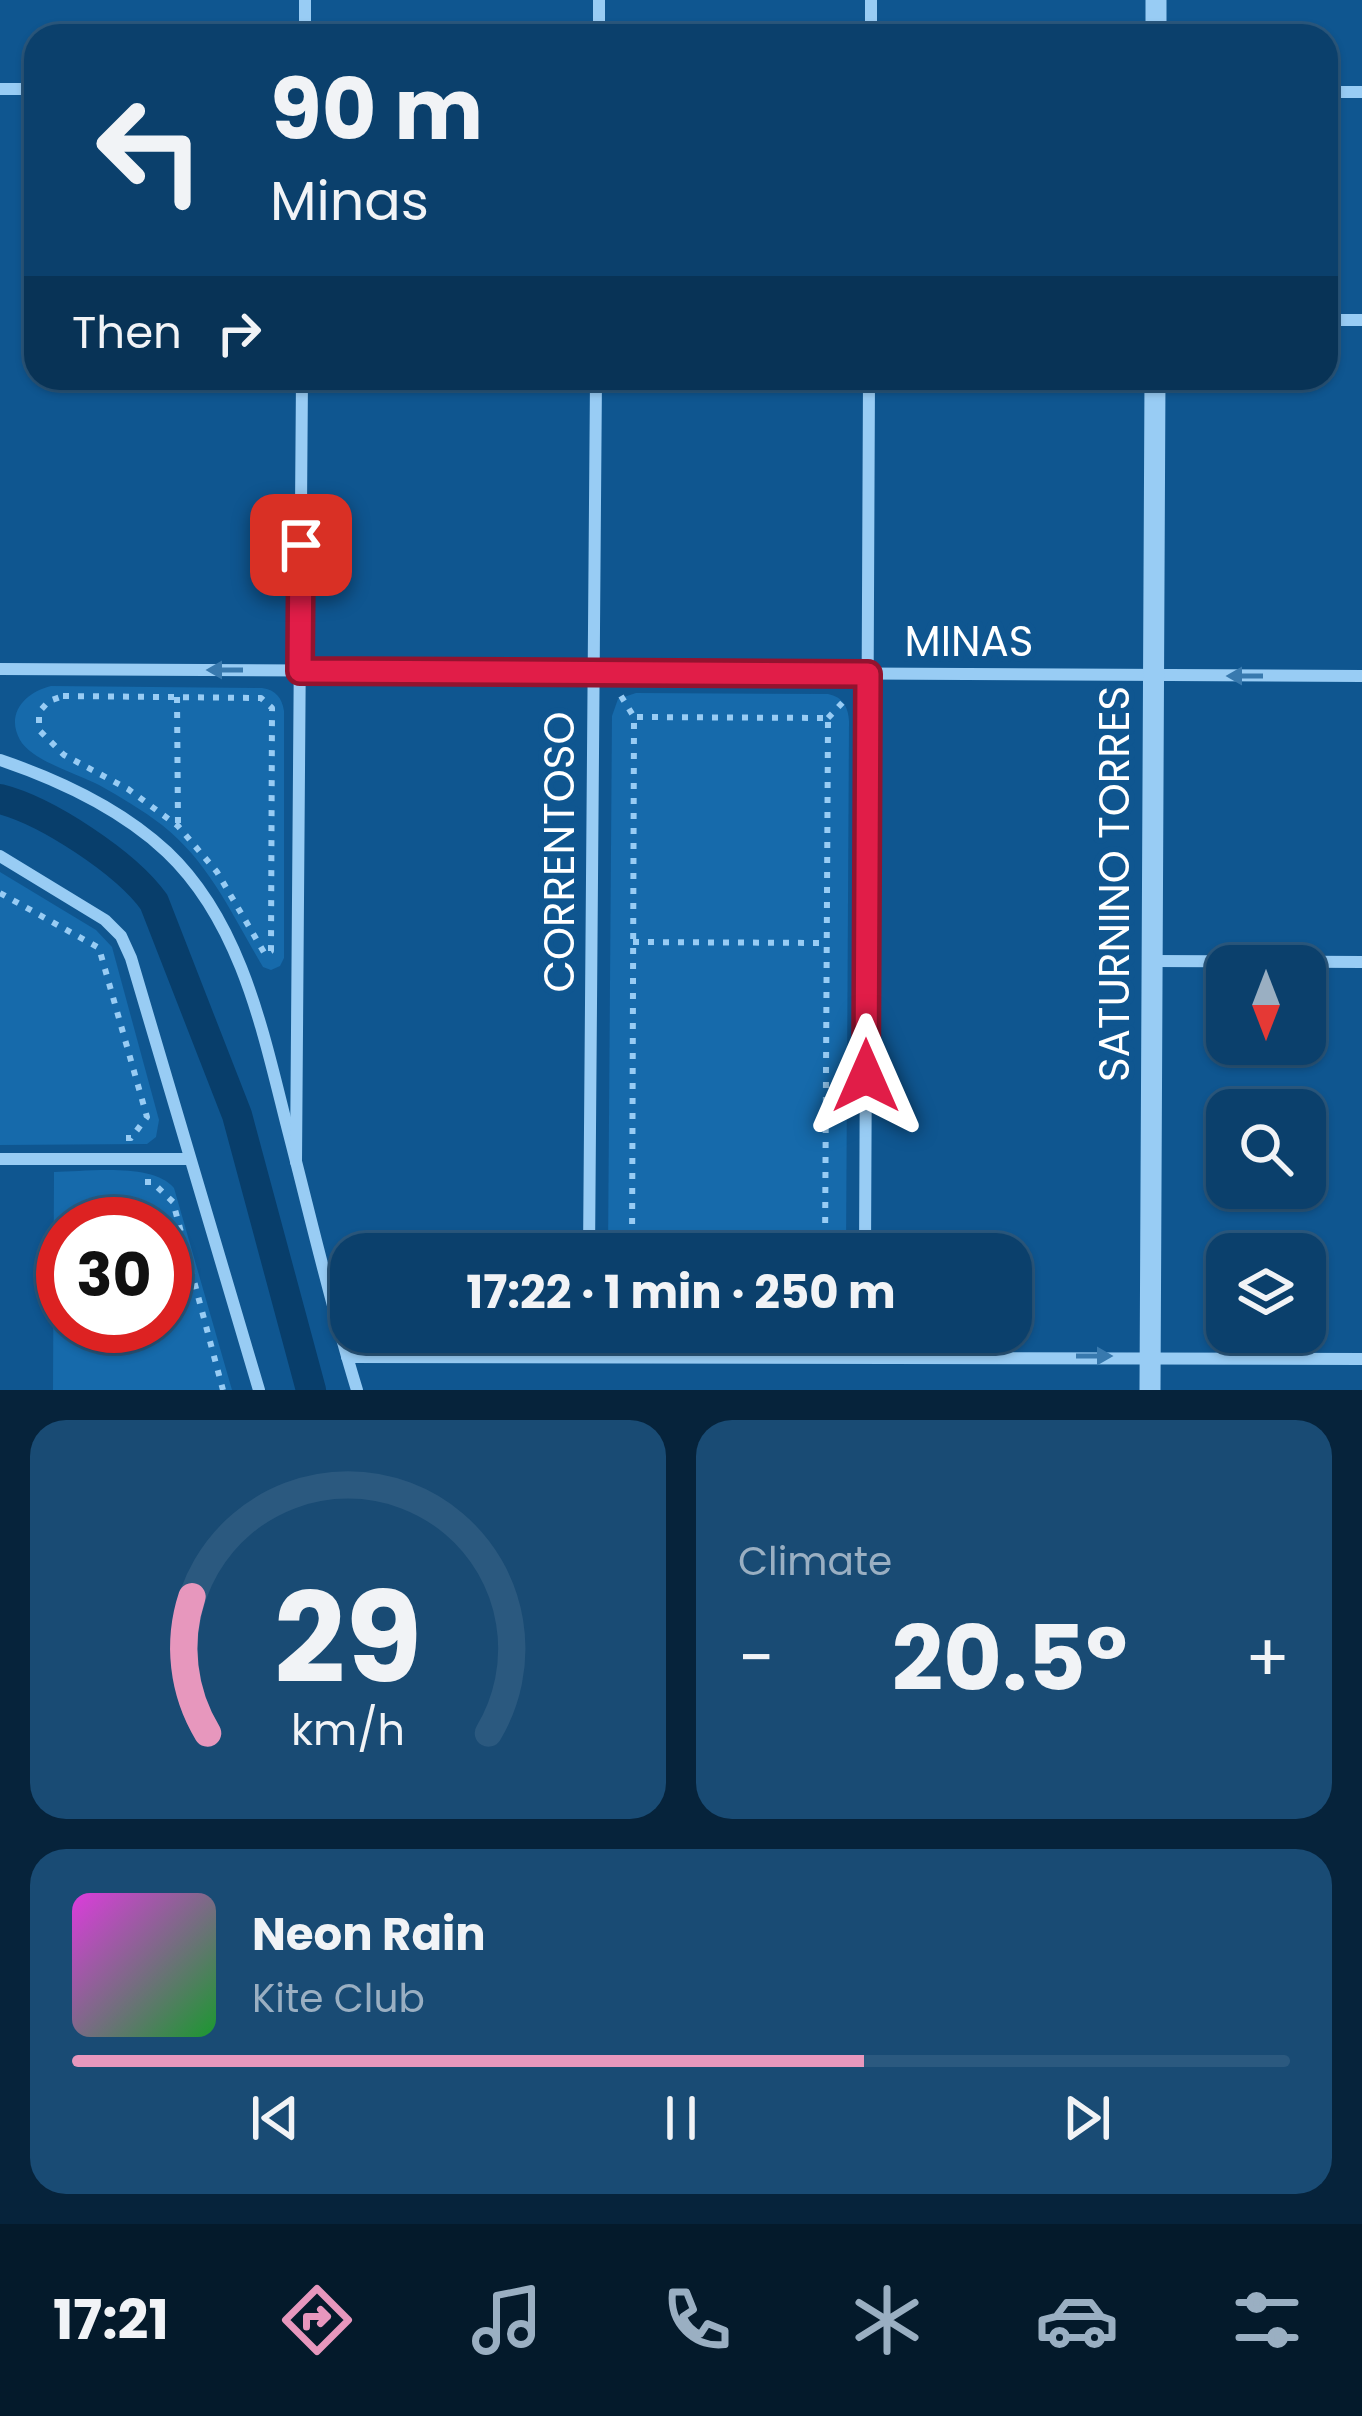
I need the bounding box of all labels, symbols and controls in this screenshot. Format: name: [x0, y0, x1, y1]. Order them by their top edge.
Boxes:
text: 90 m: [270, 51, 483, 168]
icon: left: [72, 72, 228, 228]
text: Minas: [270, 163, 429, 239]
icon: right: [206, 300, 272, 366]
text: Then: [72, 301, 182, 364]
pin: [250, 494, 352, 596]
icon: arrive: [268, 512, 334, 578]
street label: MINAS: [905, 612, 1033, 671]
one-way arrow: [205, 661, 243, 680]
one-way arrow: [1225, 666, 1263, 685]
street label: SATURNINO TORRES: [1085, 686, 1144, 1082]
street label: CORRENTOSO: [530, 712, 589, 992]
north arrow: [1206, 945, 1326, 1065]
map controls: [1206, 945, 1326, 1353]
position arrow: [803, 1013, 929, 1139]
button: search: [1206, 1089, 1326, 1209]
speed limit sign: 30: [36, 1197, 192, 1353]
button: layers: [1206, 1233, 1326, 1353]
text: 17:22 · 1 min · 250 m: [466, 1261, 896, 1324]
one-way arrow: [1076, 1346, 1114, 1366]
text: Climate: [738, 1534, 892, 1589]
text: 29: [274, 1551, 422, 1726]
text: 20.5°: [892, 1595, 1127, 1722]
text: −: [738, 1612, 774, 1704]
text: +: [1245, 1612, 1290, 1704]
text: km/h: [291, 1699, 405, 1759]
text: Neon Rain: [252, 1903, 486, 1966]
text: Kite Club: [252, 1971, 425, 2026]
icon: previous: [242, 2085, 308, 2151]
icon: pause: [648, 2085, 714, 2151]
icon: next: [1054, 2085, 1120, 2151]
icon: directions: [275, 2278, 359, 2362]
icon: music: [465, 2278, 549, 2362]
icon: phone: [655, 2278, 739, 2362]
icon: climate: [845, 2278, 929, 2362]
icon: car: [1035, 2278, 1119, 2362]
icon: filters: [1225, 2278, 1309, 2362]
text: 17:21: [53, 2282, 169, 2358]

